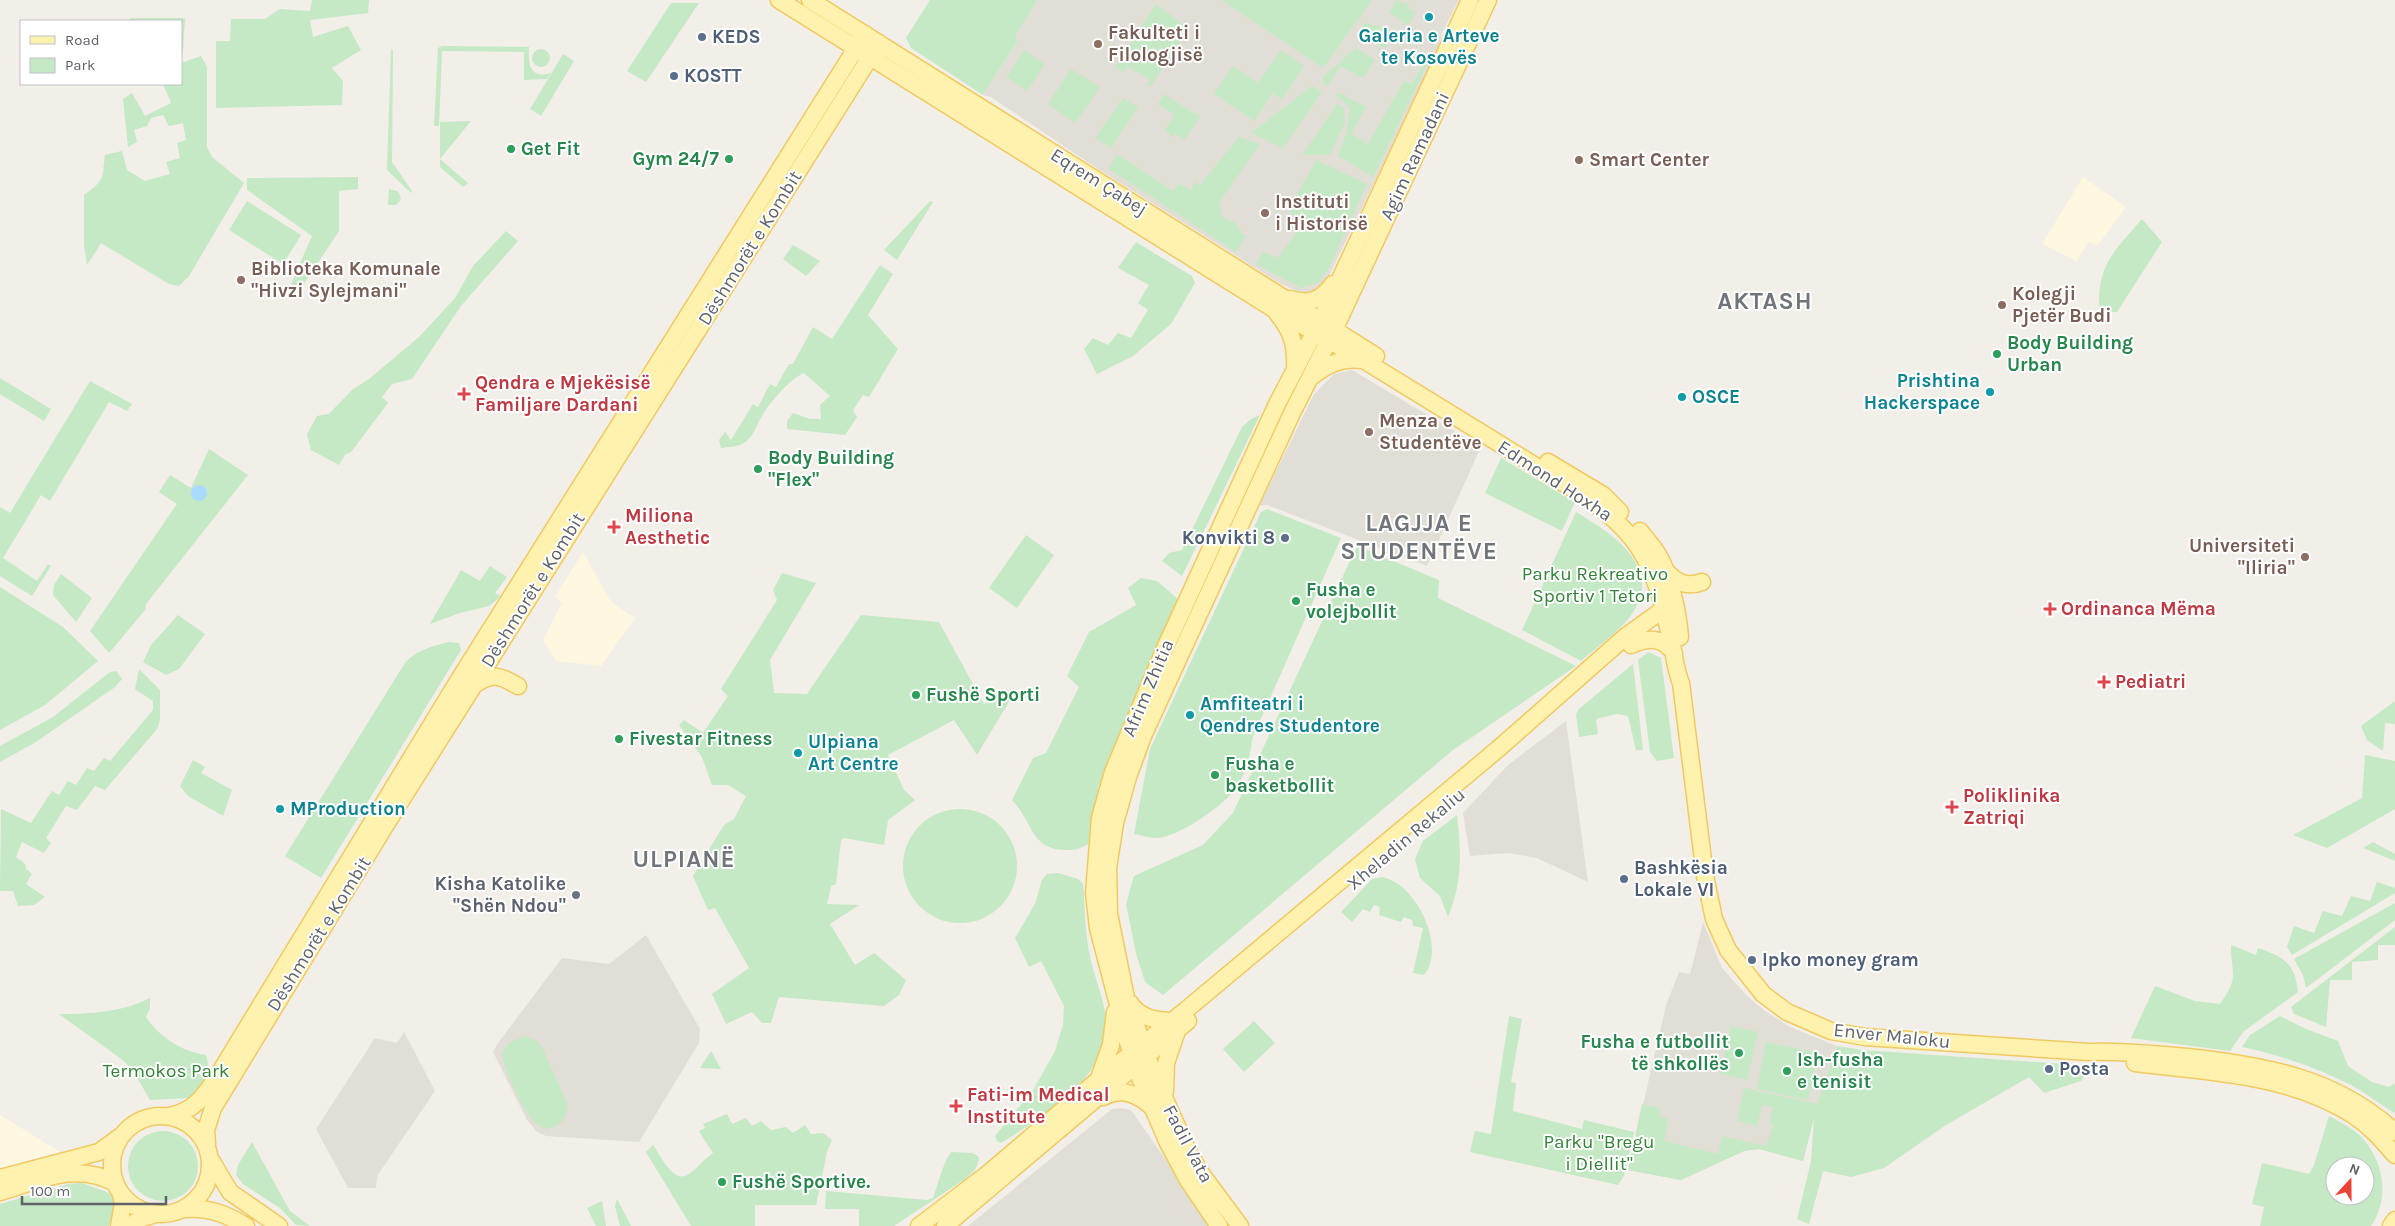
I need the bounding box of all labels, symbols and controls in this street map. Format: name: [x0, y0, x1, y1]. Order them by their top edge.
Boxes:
marker: Galeria e Arteve te Kosovës: [1423, 11, 1435, 23]
legend: [20, 20, 182, 85]
place label: Fakulteti i Filologjisë: [1108, 22, 1203, 66]
place label: Galeria e Arteve te Kosovës: [1358, 25, 1500, 69]
place label: KEDS: [712, 26, 761, 48]
text: Road: [65, 31, 100, 49]
marker: KEDS: [696, 31, 708, 43]
marker: Fakulteti i Filologjisë: [1092, 38, 1104, 50]
text: Park: [65, 56, 95, 74]
place label: KOSTT: [684, 65, 742, 87]
marker: KOSTT: [668, 70, 680, 82]
street label: Agim Ramadani: [1376, 88, 1454, 224]
place label: Get Fit: [521, 138, 580, 160]
marker: Get Fit: [505, 143, 517, 155]
street label: Eqrem Çabej: [1047, 144, 1151, 220]
place label: Gym 24/7: [633, 148, 720, 170]
place label: Smart Center: [1589, 149, 1710, 171]
marker: Gym 24/7: [723, 153, 735, 165]
marker: Smart Center: [1573, 154, 1585, 166]
street label: Dëshmorët e Kombit: [693, 167, 807, 329]
place label: Instituti i Historisë: [1275, 191, 1368, 235]
marker: Instituti i Historisë: [1259, 207, 1271, 219]
place label: Biblioteka Komunale "Hivzi Sylejmani": [251, 258, 441, 302]
marker: Biblioteka Komunale "Hivzi Sylejmani": [235, 274, 247, 286]
place label: Kolegji Pjetër Budi: [2012, 283, 2111, 327]
district label: AKTASH: [1717, 287, 1813, 315]
marker: Kolegji Pjetër Budi: [1996, 299, 2008, 311]
place label: Body Building Urban: [2007, 332, 2133, 376]
marker: Body Building Urban: [1991, 348, 2003, 360]
place label: Prishtina Hackerspace: [1864, 370, 1980, 414]
place label: Qendra e Mjekësisë Familjare Dardani: [475, 372, 651, 416]
place label: OSCE: [1692, 386, 1740, 408]
marker: Prishtina Hackerspace: [1984, 386, 1996, 398]
marker: Qendra e Mjekësisë Familjare Dardani: [457, 387, 471, 401]
marker: OSCE: [1676, 391, 1688, 403]
place label: Menza e Studentëve: [1379, 410, 1482, 454]
marker: Menza e Studentëve: [1363, 426, 1375, 438]
street label: Edmond Hoxha: [1494, 436, 1616, 526]
place label: Body Building "Flex": [768, 447, 894, 491]
marker: Body Building "Flex": [752, 463, 764, 475]
place label: Miliona Aesthetic: [625, 505, 710, 549]
street label: Dëshmorët e Kombit: [476, 509, 590, 671]
district label: LAGJJA E STUDENTËVE: [1340, 509, 1498, 565]
marker: Miliona Aesthetic: [607, 520, 621, 534]
place label: Konvikti 8: [1182, 527, 1275, 549]
marker: Konvikti 8: [1279, 532, 1291, 544]
place label: Universiteti "Iliria": [2189, 535, 2295, 579]
marker: Universiteti "Iliria": [2299, 551, 2311, 563]
park label: Parku Rekreativo Sportiv 1 Tetori: [1522, 563, 1668, 607]
place label: Fusha e volejbollit: [1306, 579, 1397, 623]
marker: Fusha e volejbollit: [1290, 595, 1302, 607]
place label: Ordinanca Mëma: [2061, 598, 2216, 620]
marker: Ordinanca Mëma: [2043, 602, 2057, 616]
street label: Afrim Zhitia: [1118, 636, 1178, 740]
place label: Pediatri: [2115, 671, 2186, 693]
marker: Pediatri: [2097, 675, 2111, 689]
place label: Fushë Sporti: [926, 684, 1040, 706]
marker: Fushë Sporti: [910, 689, 922, 701]
place label: Amfiteatri i Qendres Studentore: [1200, 693, 1380, 737]
marker: Amfiteatri i Qendres Studentore: [1184, 709, 1196, 721]
place label: Fivestar Fitness: [629, 728, 773, 750]
place label: Ulpiana Art Centre: [808, 731, 899, 775]
marker: Fivestar Fitness: [613, 733, 625, 745]
marker: Ulpiana Art Centre: [792, 747, 804, 759]
place label: Fusha e basketbollit: [1225, 753, 1334, 797]
marker: Fusha e basketbollit: [1209, 769, 1221, 781]
street label: Xheladin Rekaliu: [1343, 783, 1469, 895]
place label: Poliklinika Zatriqi: [1963, 785, 2060, 829]
place label: MProduction: [290, 798, 406, 820]
marker: Poliklinika Zatriqi: [1945, 800, 1959, 814]
marker: MProduction: [274, 803, 286, 815]
district label: ULPIANË: [633, 845, 735, 873]
street label: Dëshmorët e Kombit: [262, 853, 376, 1015]
place label: Bashkësia Lokale VI: [1634, 857, 1728, 901]
place label: Kisha Katolike "Shën Ndou": [434, 873, 566, 917]
marker: Bashkësia Lokale VI: [1618, 873, 1630, 885]
marker: Kisha Katolike "Shën Ndou": [570, 889, 582, 901]
place label: Ipko money gram: [1762, 949, 1919, 971]
marker: Ipko money gram: [1746, 954, 1758, 966]
street label: Enver Maloku: [1833, 1019, 1951, 1053]
place label: Fusha e futbollit të shkollës: [1580, 1031, 1729, 1075]
marker: Fusha e futbollit të shkollës: [1733, 1047, 1745, 1059]
place label: Ish-fusha e tenisit: [1797, 1049, 1884, 1093]
place label: Posta: [2059, 1058, 2109, 1080]
park label: Termokos Park: [102, 1060, 230, 1082]
marker: Posta: [2043, 1063, 2055, 1075]
marker: Ish-fusha e tenisit: [1781, 1065, 1793, 1077]
place label: Fati-im Medical Institute: [967, 1084, 1109, 1128]
marker: Fati-im Medical Institute: [949, 1099, 963, 1113]
street label: Fadil Vata: [1158, 1101, 1218, 1187]
park label: Parku "Bregu i Diellit": [1543, 1131, 1655, 1175]
north arrow: [2325, 1156, 2375, 1206]
text: N: [2347, 1160, 2362, 1179]
place label: Fushë Sportive.: [732, 1171, 870, 1193]
scale bar: [22, 1174, 166, 1206]
marker: Fushë Sportive.: [716, 1176, 728, 1188]
text: 100 m: [30, 1182, 70, 1200]

